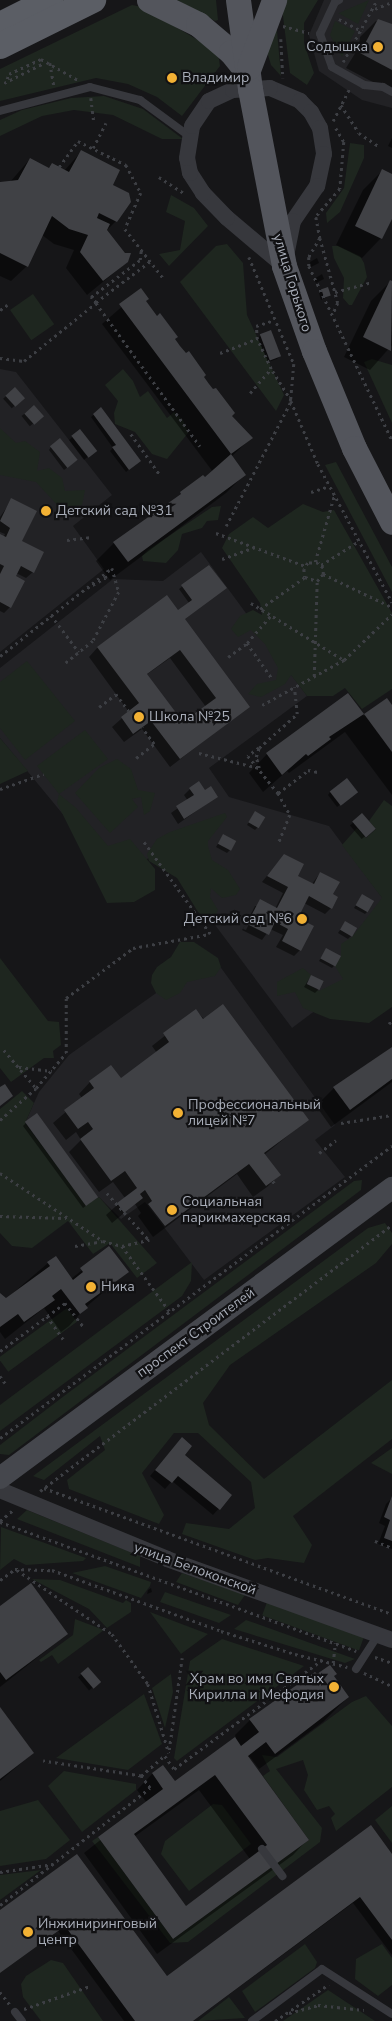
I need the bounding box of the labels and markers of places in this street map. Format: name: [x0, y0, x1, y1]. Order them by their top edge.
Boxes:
place label: Содышка: [306, 39, 368, 55]
marker: Содышка: [372, 41, 384, 53]
place label: Владимир: [182, 70, 249, 86]
marker: Владимир: [166, 72, 178, 84]
place label: Детский сад №31: [56, 503, 173, 519]
marker: Детский сад №31: [40, 505, 52, 517]
place label: Школа №25: [149, 709, 230, 725]
marker: Школа №25: [133, 711, 145, 723]
place label: Детский сад №6: [184, 911, 292, 927]
marker: Детский сад №6: [296, 913, 308, 925]
place label: Профессиональный лицей №7: [188, 1097, 321, 1130]
marker: Профессиональный лицей №7: [172, 1107, 184, 1119]
place label: Социальная парикмахерская: [182, 1194, 291, 1226]
marker: Социальная парикмахерская: [166, 1204, 178, 1216]
place label: Ника: [101, 1279, 135, 1295]
marker: Ника: [85, 1281, 97, 1293]
place label: Храм во имя Святых Кирилла и Мефодия: [189, 1671, 324, 1704]
marker: Храм во имя Святых Кирилла и Мефодия: [328, 1681, 340, 1693]
place label: Инжиниринговый центр: [38, 1916, 157, 1948]
marker: Инжиниринговый центр: [22, 1926, 34, 1938]

